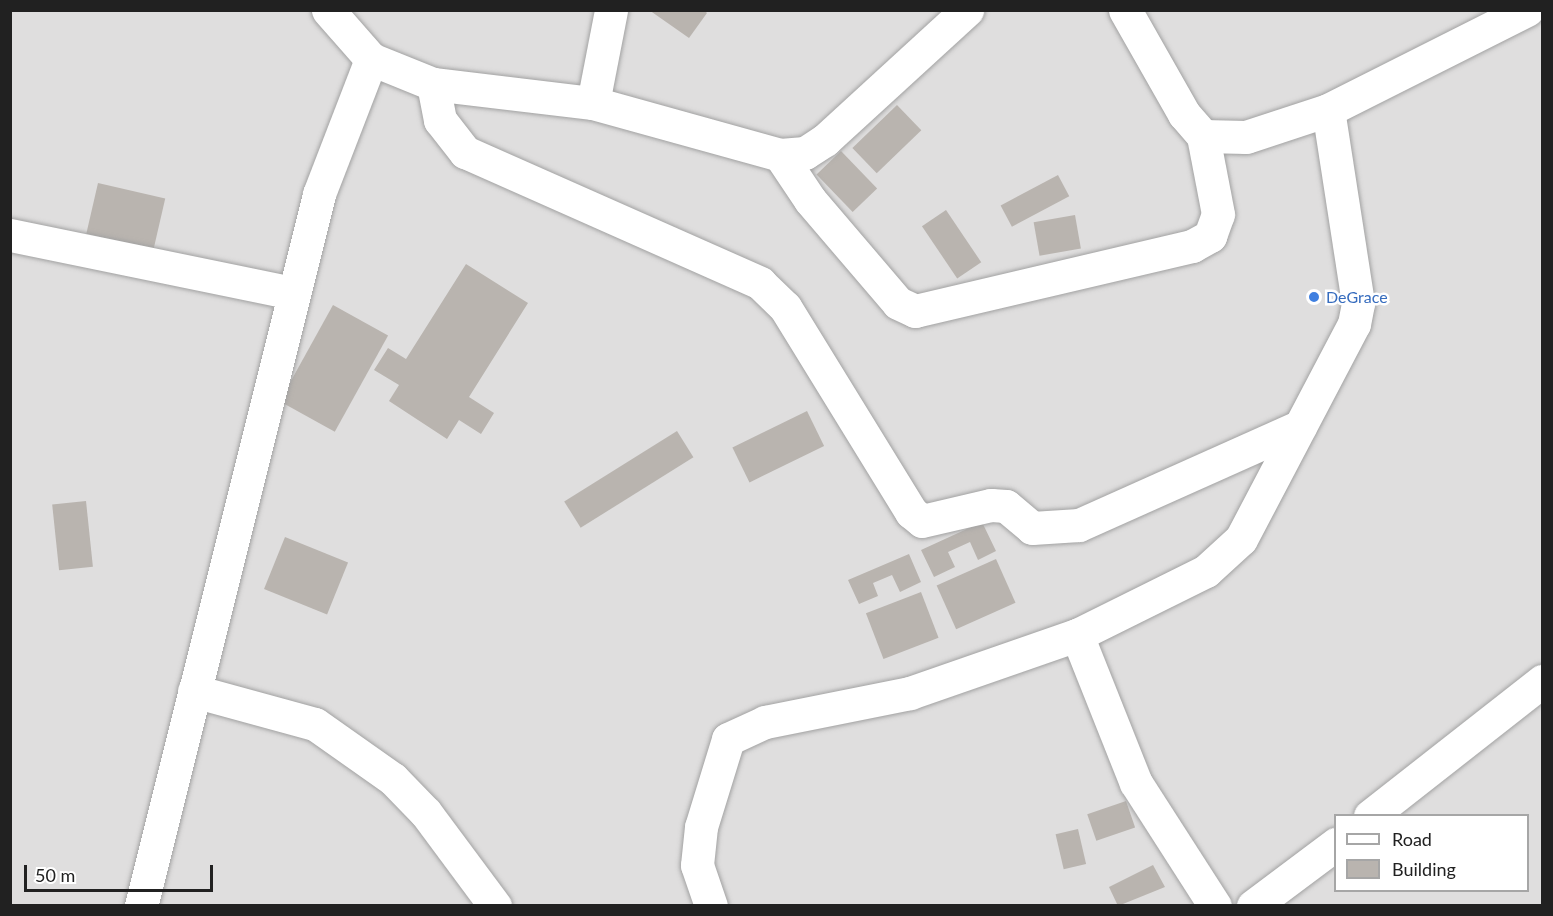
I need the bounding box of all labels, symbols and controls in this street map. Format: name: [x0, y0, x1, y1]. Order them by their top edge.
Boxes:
place label: DeGrace: [1326, 287, 1388, 307]
marker: DeGrace: [1307, 290, 1321, 304]
legend: [1334, 814, 1529, 892]
text: Road: [1392, 828, 1432, 850]
scale bar: [27, 853, 216, 891]
text: Building: [1392, 858, 1456, 880]
text: 50 m: [35, 864, 75, 886]

